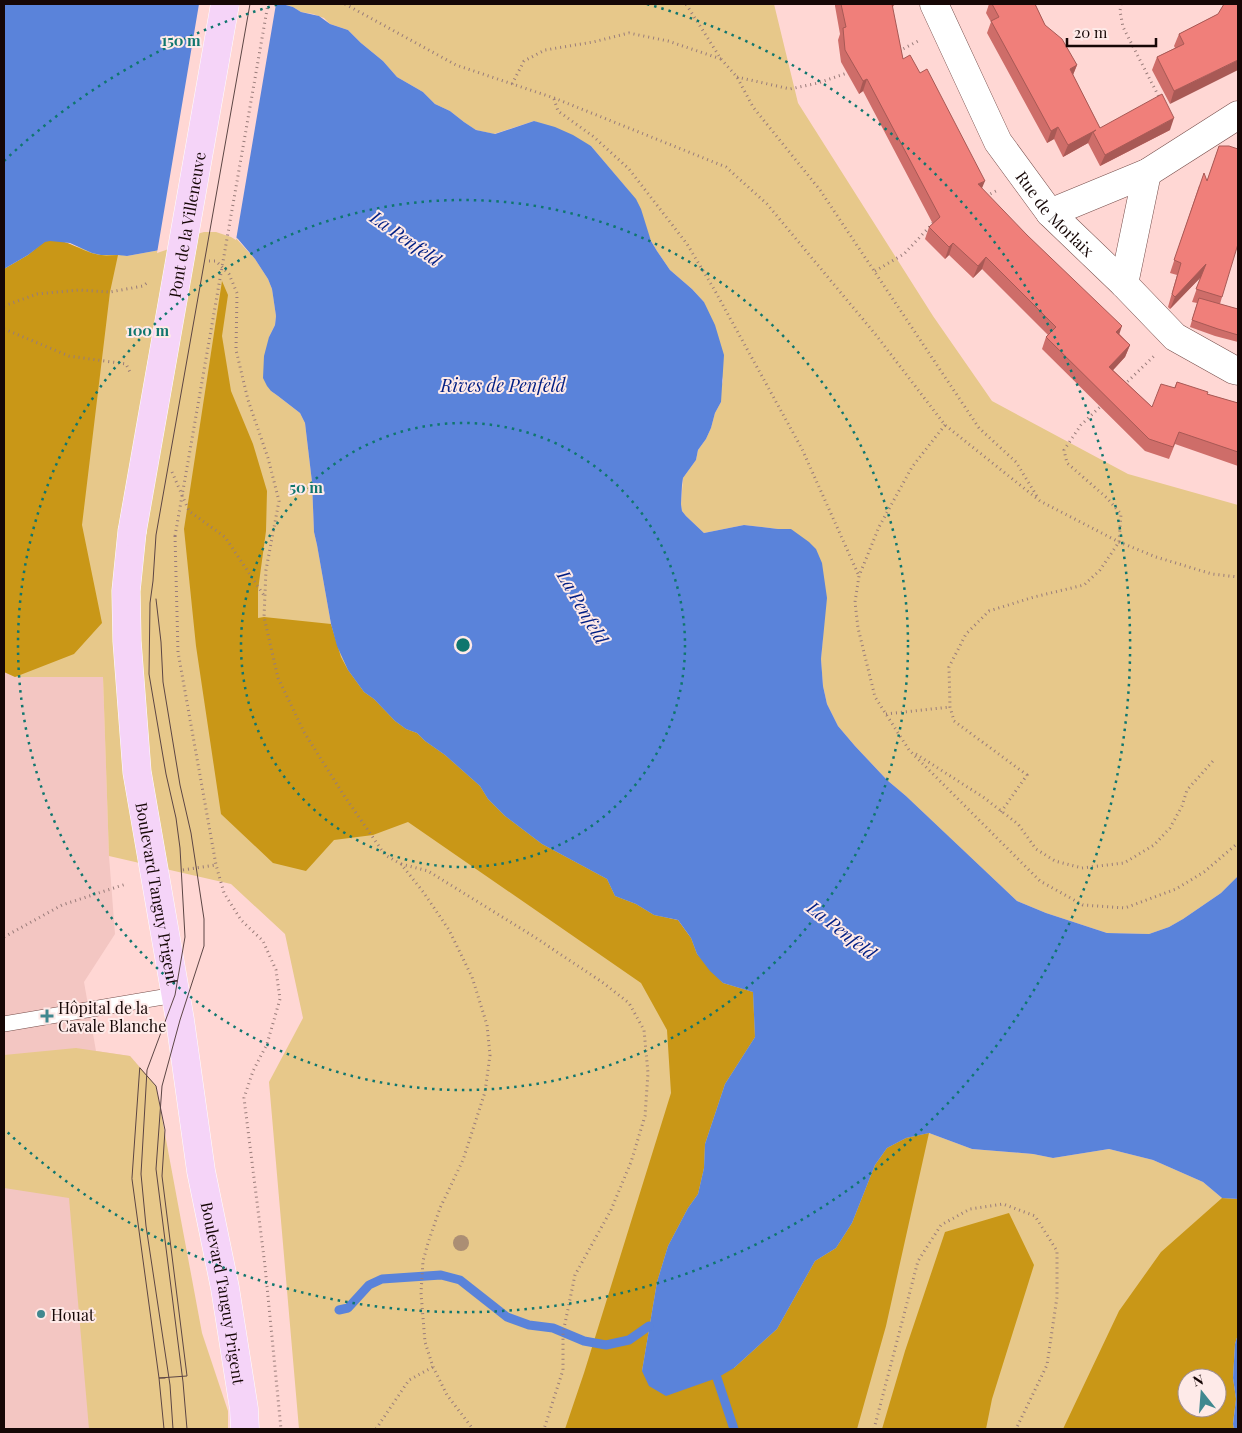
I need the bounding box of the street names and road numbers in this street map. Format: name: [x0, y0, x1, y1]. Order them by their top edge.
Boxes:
street label: Pont de la Villeneuve: [163, 150, 209, 299]
street label: Rue de Morlaix: [1012, 166, 1100, 261]
street label: Boulevard Tanguy Prigent: [132, 800, 184, 987]
street label: Boulevard Tanguy Prigent: [197, 1200, 251, 1386]

